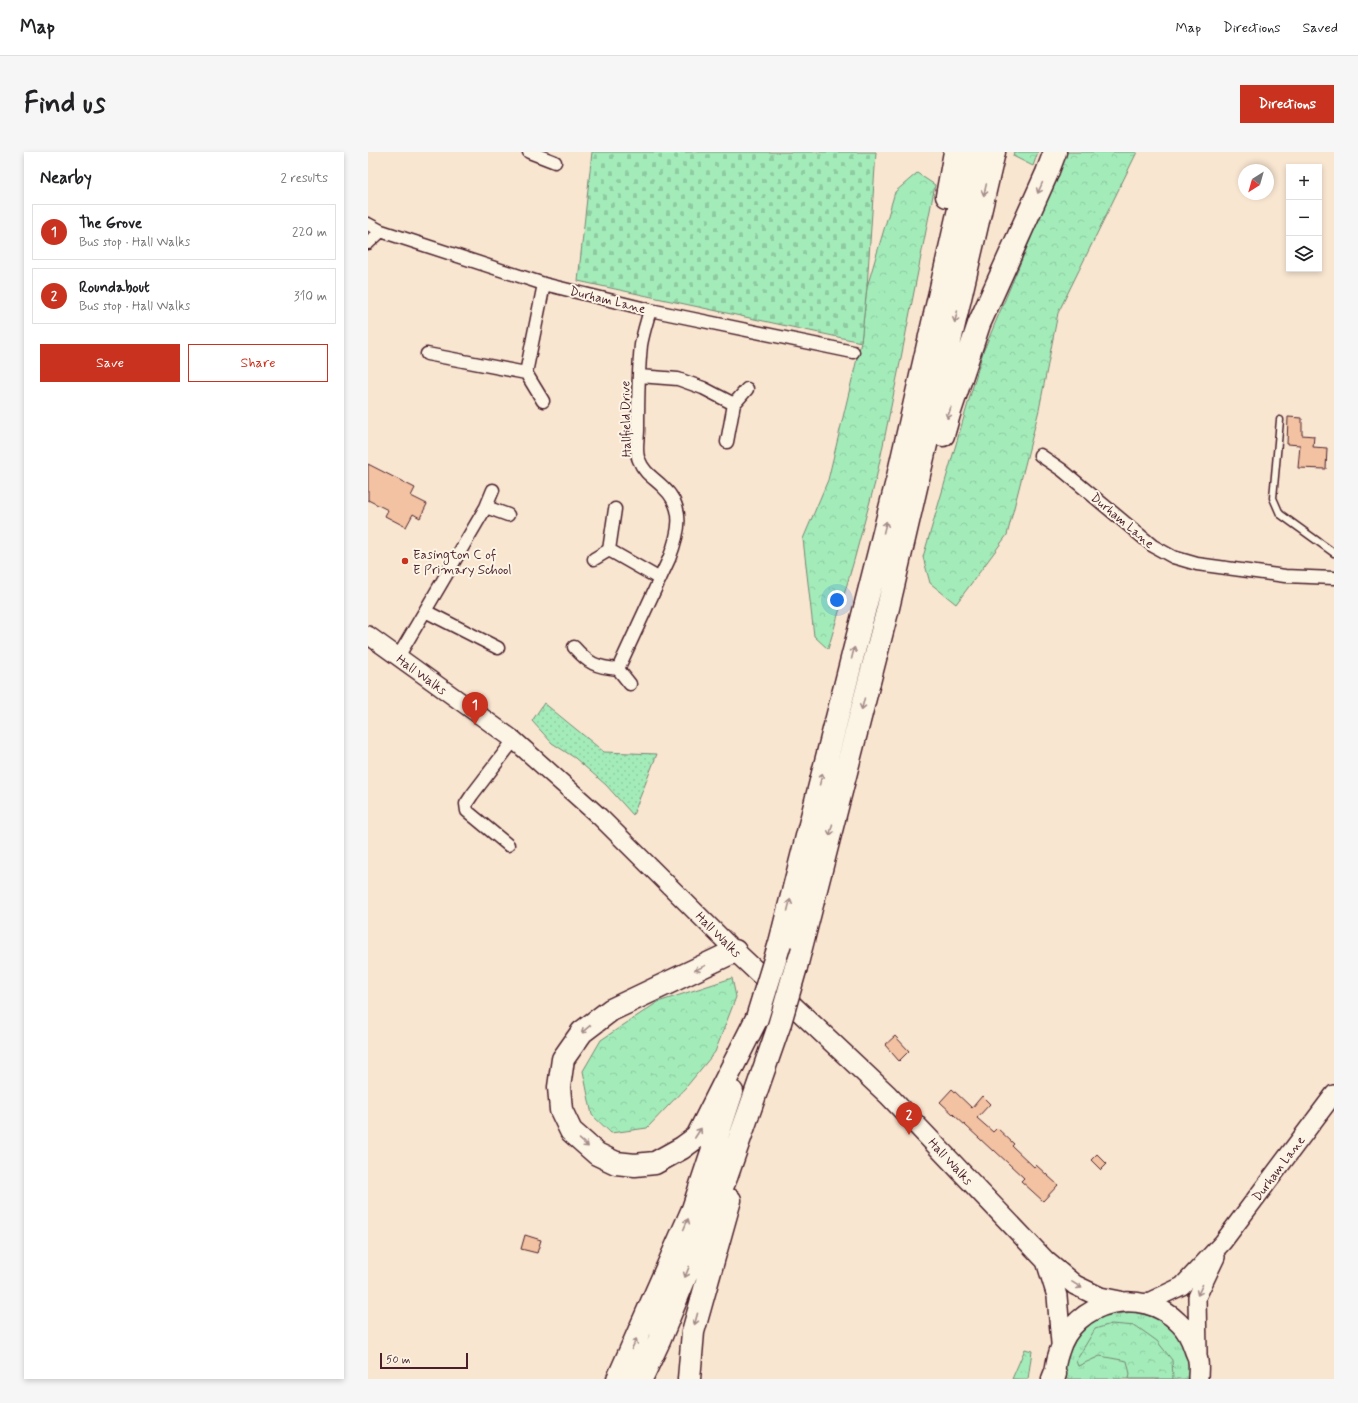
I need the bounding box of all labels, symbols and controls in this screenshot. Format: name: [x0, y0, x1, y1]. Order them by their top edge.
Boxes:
text: Map: [20, 15, 55, 40]
text: Map: [1175, 19, 1201, 37]
text: Directions: [1223, 19, 1281, 37]
text: Saved: [1303, 19, 1338, 37]
button: Directions: [1240, 85, 1334, 123]
text: Find us: [24, 86, 105, 123]
north arrow: [1238, 164, 1274, 200]
map controls: [1286, 164, 1322, 272]
button: +: [1286, 164, 1322, 200]
text: Nearby: [40, 167, 92, 189]
text: 2 results: [281, 170, 328, 187]
one-way arrow: [1036, 182, 1043, 194]
one-way arrow: [981, 183, 989, 196]
button: −: [1286, 200, 1322, 236]
text: The Grove: [79, 214, 142, 234]
text: 1: [51, 224, 57, 241]
text: 220 m: [292, 224, 327, 241]
text: Bus stop · Hall Walks: [79, 234, 190, 251]
button: layers: [1286, 236, 1322, 272]
text: Roundabout: [79, 278, 150, 298]
street label: Durham Lane: [568, 283, 647, 318]
text: 2: [51, 288, 57, 305]
text: 310 m: [294, 288, 327, 305]
text: Bus stop · Hall Walks: [79, 298, 190, 315]
one-way arrow: [952, 310, 960, 323]
button: Save: [40, 344, 180, 382]
button: Share: [188, 344, 328, 382]
street label: Hallfield Drive: [617, 380, 636, 457]
one-way arrow: [945, 406, 952, 419]
street label: Durham Lane: [1087, 490, 1157, 553]
one-way arrow: [881, 521, 889, 534]
place label: Easington C of E Primary School: [413, 547, 512, 579]
marker: Easington C of E Primary School: [400, 556, 410, 566]
your location: [827, 590, 847, 610]
one-way arrow: [850, 647, 857, 660]
street label: Hall Walks: [393, 651, 450, 699]
pin: 1: [462, 692, 488, 725]
one-way arrow: [859, 697, 867, 710]
one-way arrow: [818, 773, 825, 786]
one-way arrow: [827, 823, 835, 836]
one-way arrow: [786, 899, 794, 912]
street label: Hall Walks: [691, 908, 745, 962]
one-way arrow: [694, 965, 706, 972]
one-way arrow: [581, 1025, 591, 1034]
pin: 2: [896, 1102, 922, 1135]
one-way arrow: [694, 1127, 702, 1139]
street label: Durham Lane: [1249, 1133, 1309, 1205]
street label: Hall Walks: [924, 1135, 976, 1189]
one-way arrow: [579, 1138, 589, 1147]
one-way arrow: [683, 1219, 690, 1231]
one-way arrow: [683, 1266, 690, 1278]
one-way arrow: [1071, 1280, 1082, 1289]
one-way arrow: [1196, 1284, 1203, 1296]
one-way arrow: [692, 1313, 699, 1326]
one-way arrow: [631, 1338, 638, 1350]
scale bar: [380, 1351, 468, 1370]
text: 50 m: [386, 1353, 411, 1367]

